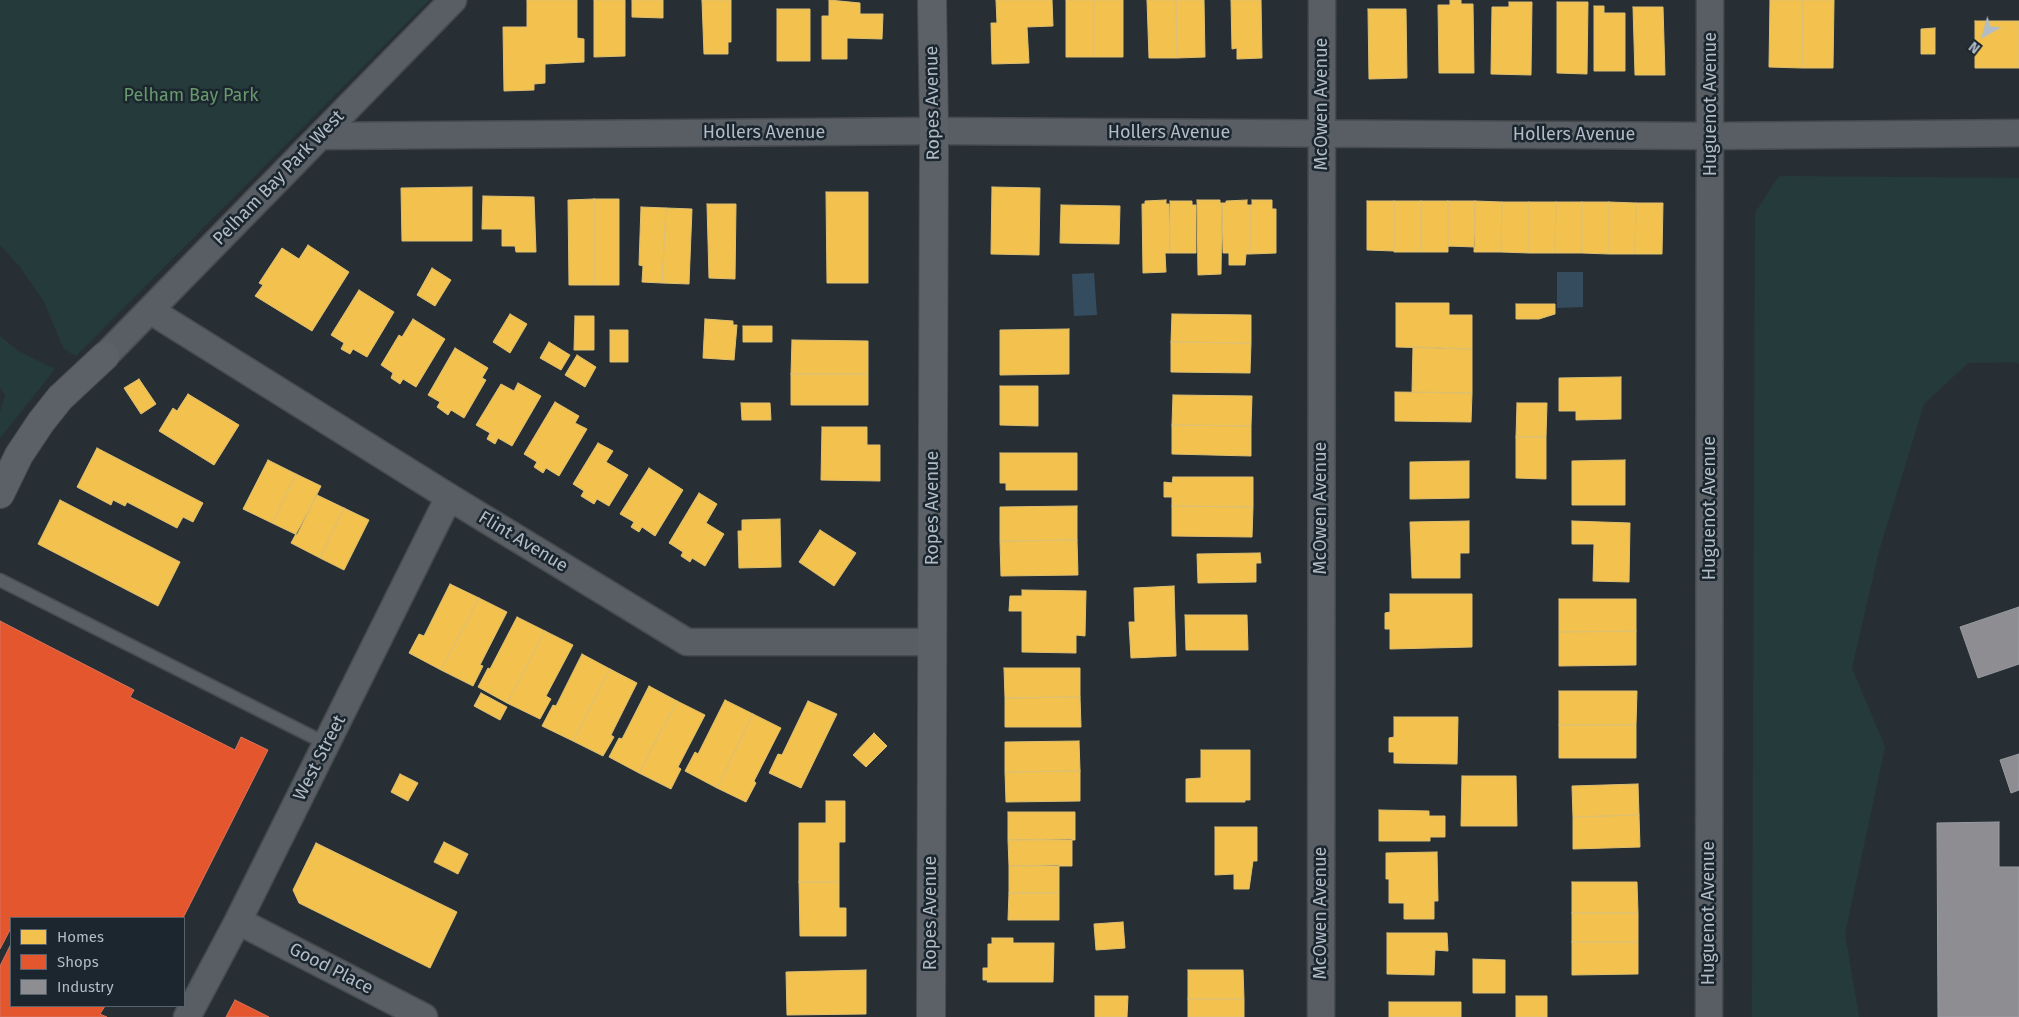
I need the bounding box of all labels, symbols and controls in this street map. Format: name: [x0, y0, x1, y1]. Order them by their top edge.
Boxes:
north arrow: [1959, 10, 2009, 60]
street label: Huguenot Avenue: [1700, 32, 1722, 176]
street label: McOwen Avenue: [1311, 38, 1333, 170]
text: N: [1966, 38, 1983, 57]
street label: Ropes Avenue: [921, 46, 945, 160]
park label: Pelham Bay Park: [123, 85, 259, 107]
street label: Pelham Bay Park West: [209, 106, 349, 250]
street label: Hollers Avenue: [703, 122, 825, 144]
street label: Hollers Avenue: [1108, 122, 1230, 144]
street label: Hollers Avenue: [1513, 124, 1635, 146]
street label: Huguenot Avenue: [1699, 436, 1721, 580]
street label: McOwen Avenue: [1310, 442, 1332, 574]
street label: Ropes Avenue: [922, 451, 944, 565]
street label: Flint Avenue: [474, 507, 572, 577]
street label: West Street: [289, 712, 351, 804]
street label: Huguenot Avenue: [1698, 841, 1720, 985]
street label: McOwen Avenue: [1310, 847, 1332, 979]
street label: Ropes Avenue: [920, 856, 942, 970]
legend: [10, 917, 185, 1007]
text: Homes: [57, 928, 104, 946]
street label: Good Place: [285, 939, 377, 999]
text: Shops: [57, 953, 99, 971]
text: Industry: [57, 978, 114, 996]

